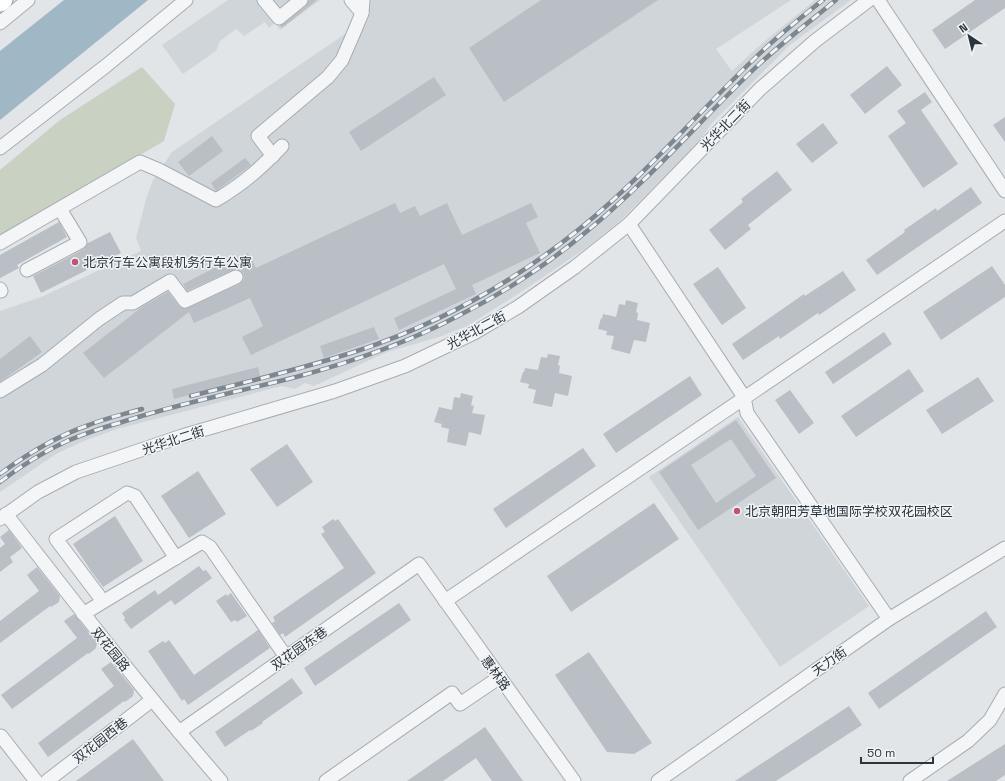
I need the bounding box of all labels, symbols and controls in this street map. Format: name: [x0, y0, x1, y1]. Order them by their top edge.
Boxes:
north arrow: [949, 16, 989, 56]
text: N: [956, 20, 970, 36]
street label: 光华北二街: [697, 96, 754, 155]
place label: 北京行车公寓段机务行车公寓: [83, 254, 252, 271]
marker: 北京行车公寓段机务行车公寓: [70, 257, 80, 267]
street label: 光华北二街: [444, 308, 509, 353]
street label: 光华北二街: [140, 422, 207, 459]
place label: 北京朝阳芳草地国际学校双花园校区: [745, 503, 953, 520]
marker: 北京朝阳芳草地国际学校双花园校区: [732, 506, 742, 516]
street label: 双花园东巷: [268, 623, 331, 674]
street label: 双花园路: [88, 624, 134, 675]
street label: 天力街: [808, 643, 850, 680]
street label: 惠林路: [477, 653, 514, 694]
street label: 双花园西巷: [69, 714, 131, 767]
scale bar: [861, 739, 933, 765]
text: 50 m: [867, 745, 895, 761]

